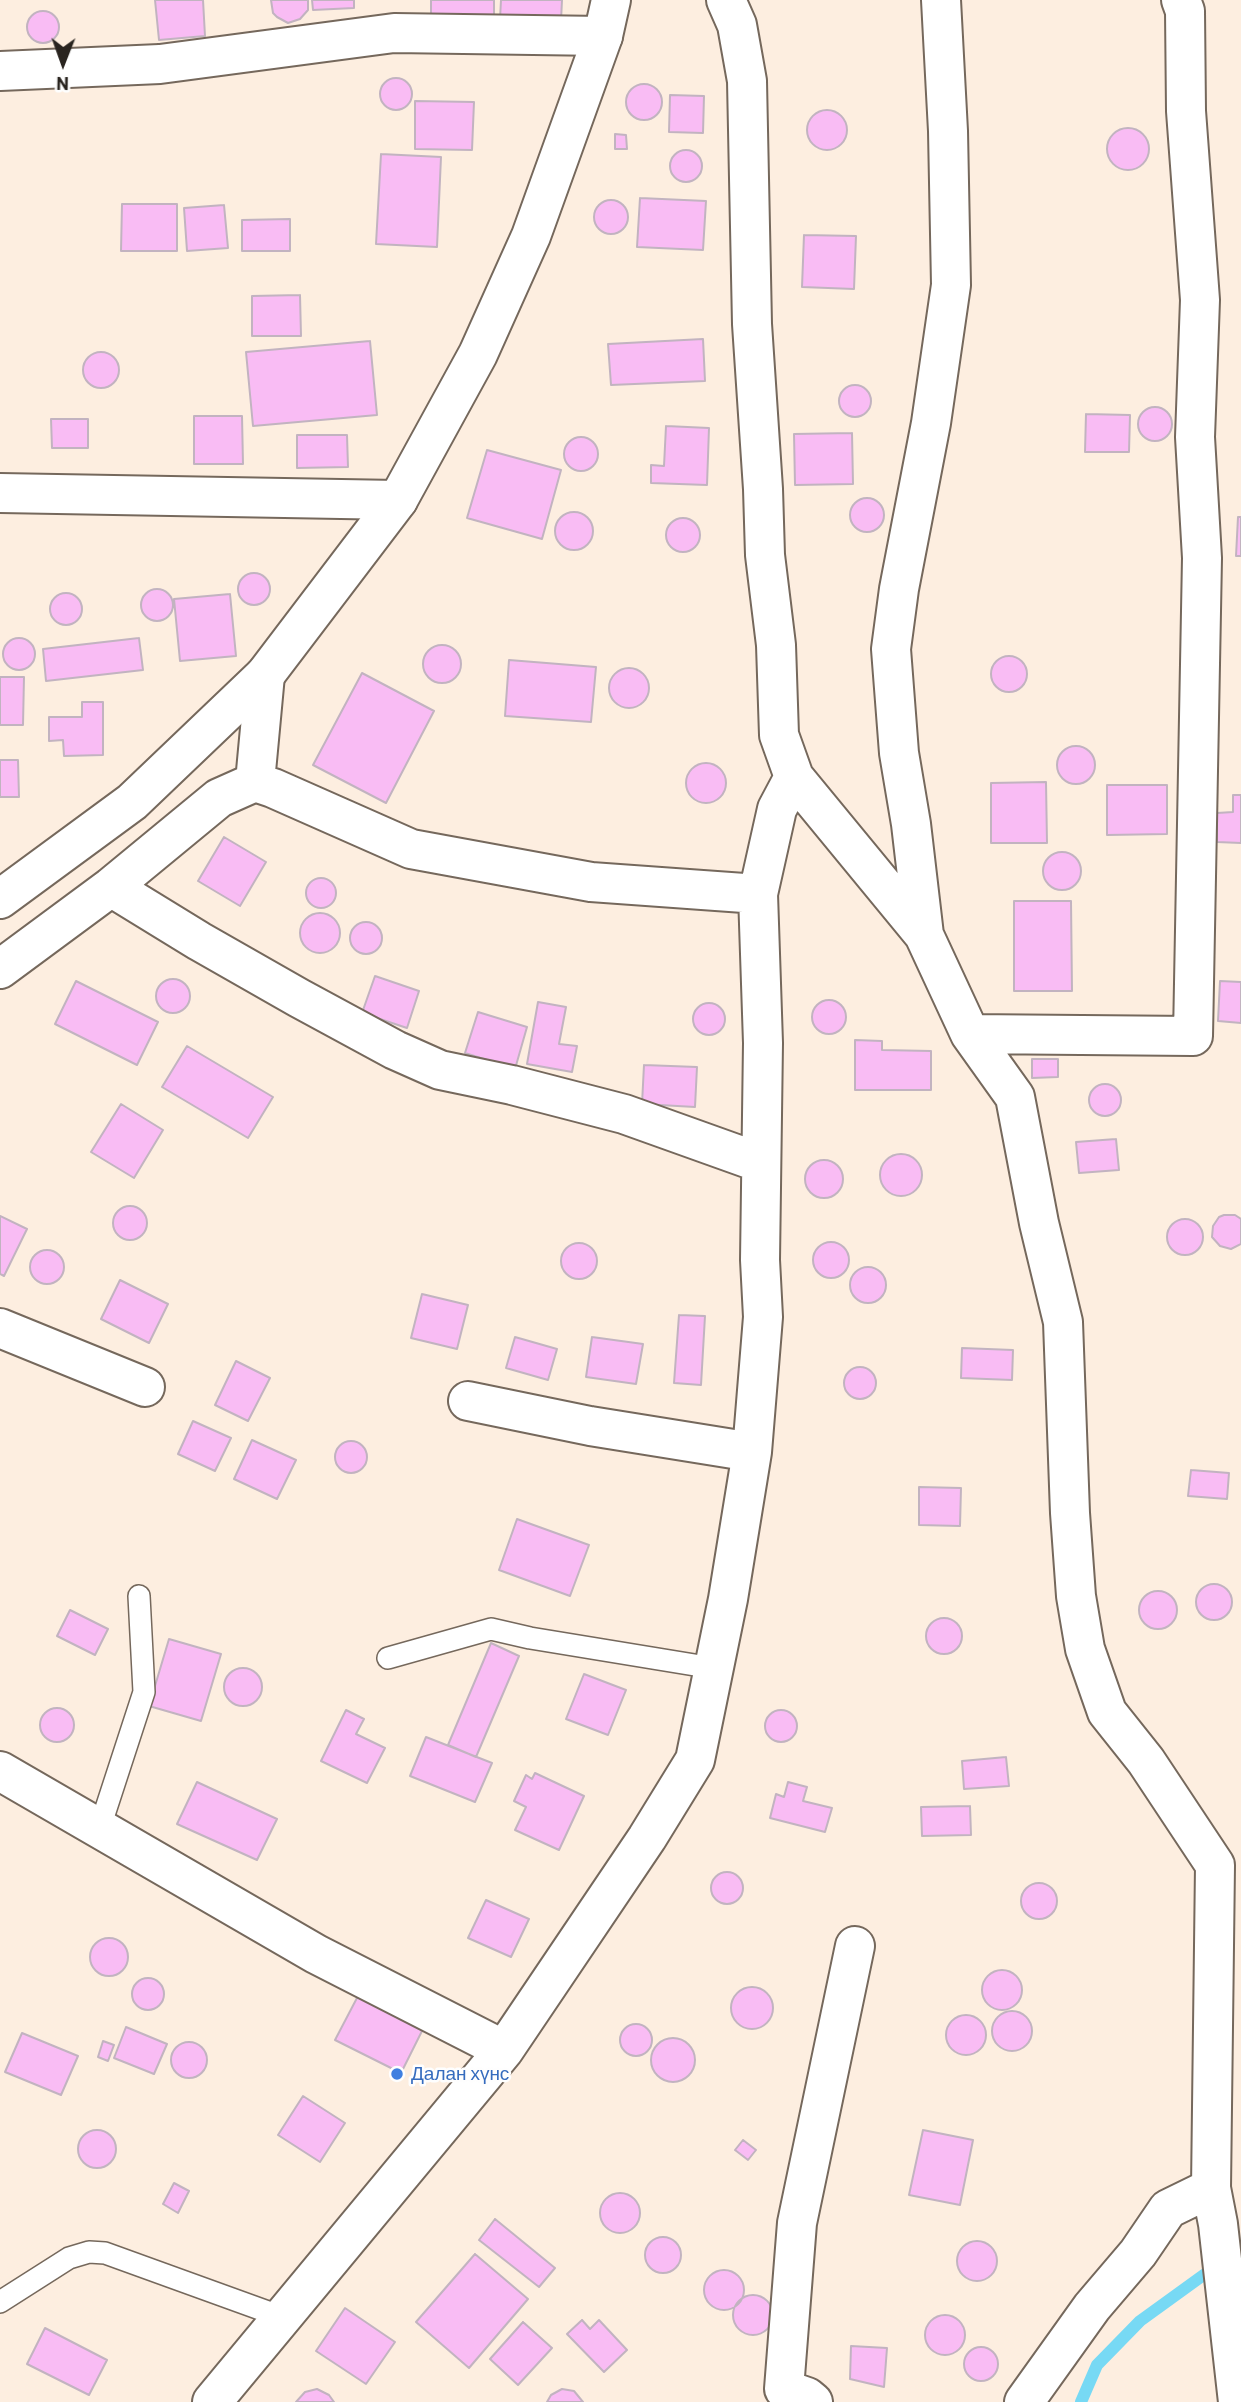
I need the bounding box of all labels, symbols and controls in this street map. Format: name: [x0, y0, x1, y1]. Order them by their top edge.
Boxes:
north arrow: [28, 28, 98, 98]
text: N: [56, 73, 69, 96]
place label: Далан хүнс: [411, 2063, 509, 2085]
marker: Далан хүнс: [389, 2066, 405, 2082]

